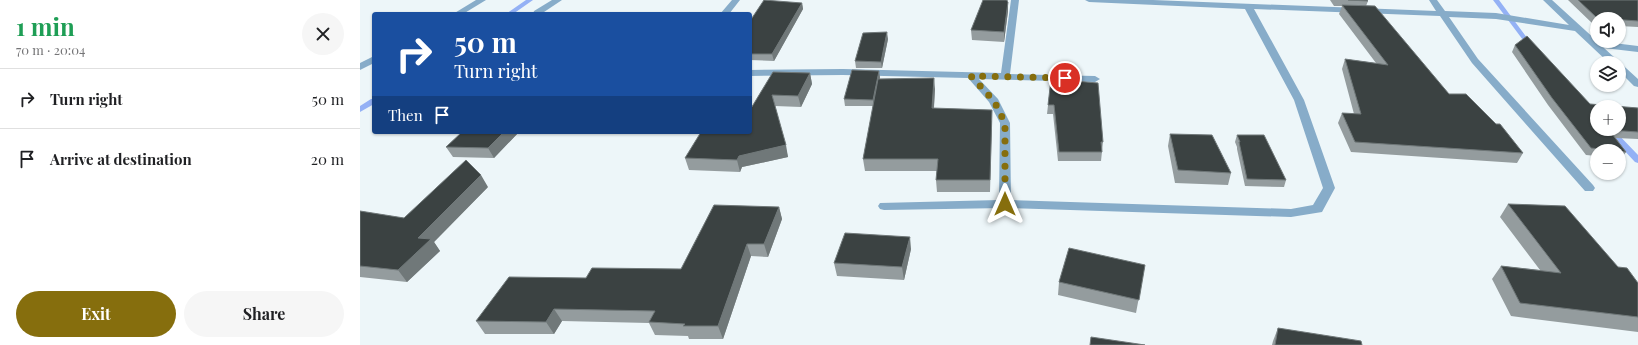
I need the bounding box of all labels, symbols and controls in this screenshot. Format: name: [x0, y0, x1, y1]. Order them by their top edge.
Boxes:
text: 1 min: [16, 10, 75, 42]
map controls: [1590, 12, 1626, 180]
button: sound: [1590, 12, 1626, 48]
button: close: [302, 13, 344, 55]
text: 50 m: [454, 23, 517, 60]
icon: right: [388, 28, 440, 80]
text: 70 m · 20:04: [16, 41, 85, 58]
button: layers: [1590, 56, 1626, 92]
text: Turn right: [454, 59, 537, 83]
pin: [1048, 61, 1082, 95]
icon: arrive: [1054, 67, 1076, 89]
icon: right: [16, 88, 38, 110]
text: Turn right: [50, 89, 123, 109]
text: 50 m: [312, 89, 344, 109]
button: +: [1590, 100, 1626, 136]
icon: arrive: [431, 104, 453, 126]
text: Then: [388, 105, 423, 125]
button: −: [1590, 144, 1626, 180]
icon: arrive: [16, 148, 38, 170]
text: Arrive at destination: [50, 149, 192, 169]
text: 20 m: [311, 149, 344, 169]
position arrow: [984, 183, 1026, 225]
button: Exit: [16, 291, 176, 337]
button: Share: [184, 291, 344, 337]

